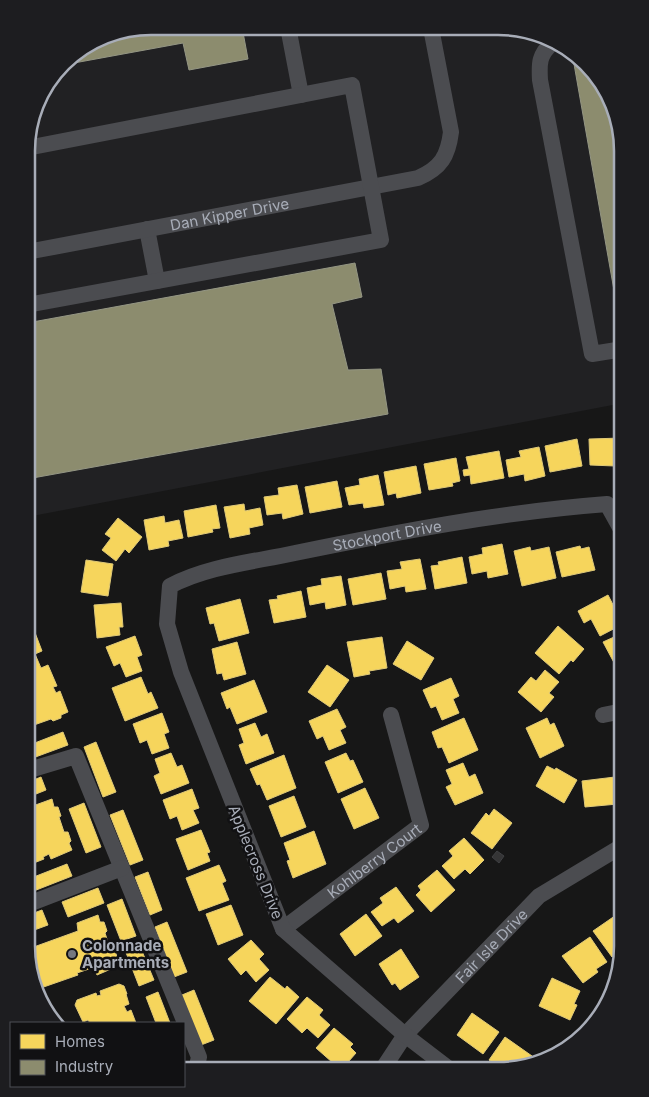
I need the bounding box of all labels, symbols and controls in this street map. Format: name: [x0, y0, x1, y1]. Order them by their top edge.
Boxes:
street label: Dan Kipper Drive: [168, 193, 290, 234]
street label: Stockport Drive: [331, 516, 443, 555]
street label: Applecross Drive: [224, 802, 288, 922]
street label: Kohlberry Court: [323, 819, 425, 902]
street label: Fair Isle Drive: [451, 904, 531, 987]
place label: Colonnade Apartments: [82, 936, 169, 972]
marker: Colonnade Apartments: [66, 948, 78, 960]
legend: [10, 1022, 185, 1087]
text: Homes: [55, 1032, 105, 1051]
text: Industry: [55, 1057, 114, 1076]

